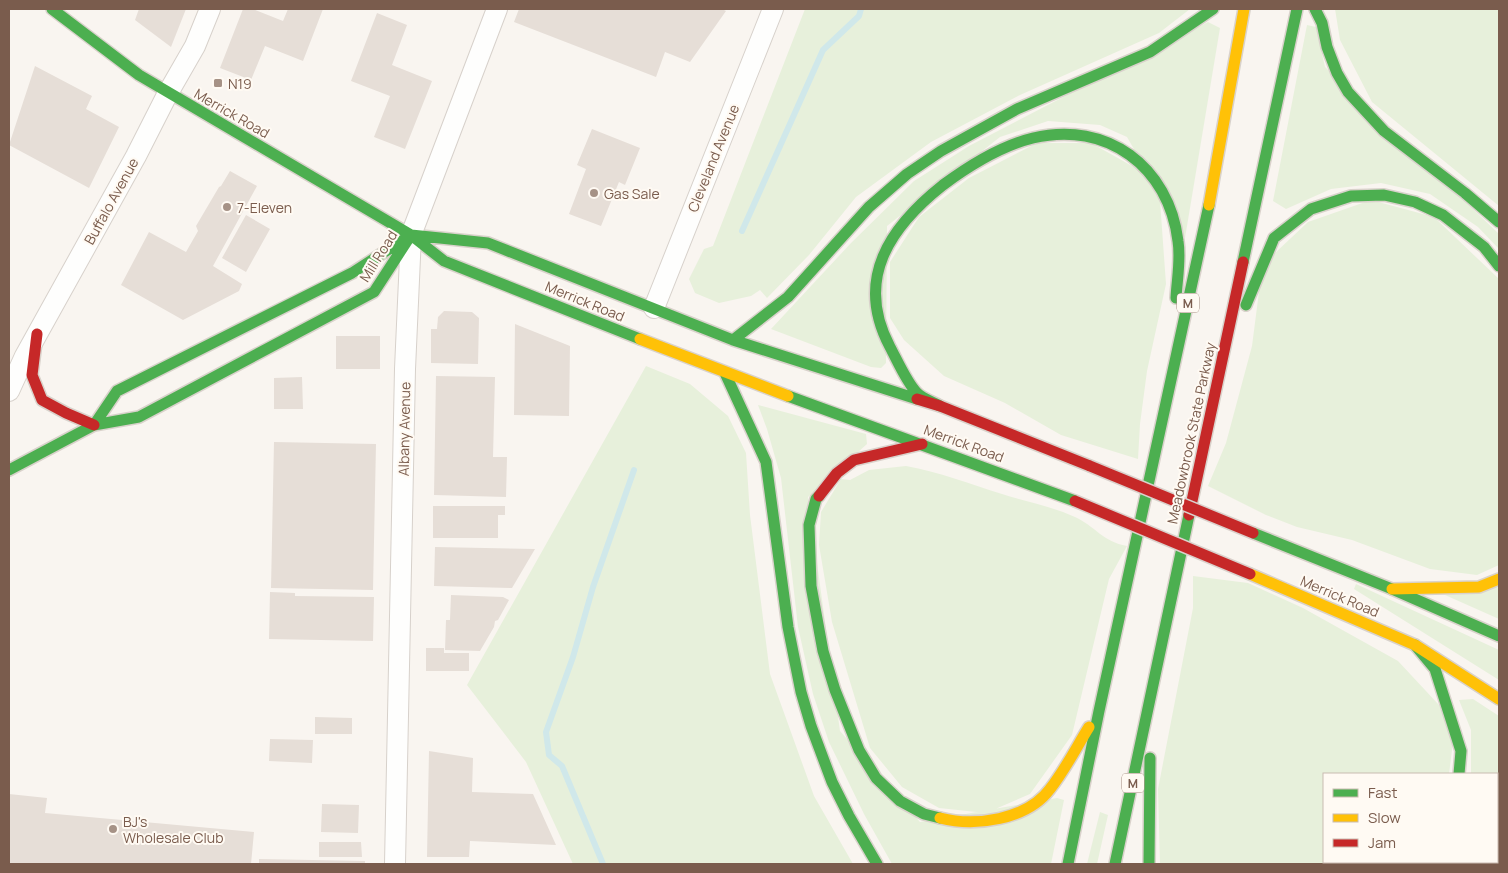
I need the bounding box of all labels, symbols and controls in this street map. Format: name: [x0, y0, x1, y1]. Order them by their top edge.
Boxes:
place label: N19: [228, 74, 252, 93]
marker: N19: [212, 77, 224, 89]
street label: Merrick Road: [191, 84, 273, 142]
street label: Cleveland Avenue: [683, 101, 743, 215]
street label: Buffalo Avenue: [79, 154, 143, 248]
place label: Gas Sale: [604, 184, 660, 203]
marker: Gas Sale: [588, 187, 600, 199]
place label: 7-Eleven: [237, 198, 292, 217]
marker: 7-Eleven: [221, 201, 233, 213]
street label: Mill Road: [355, 227, 401, 285]
street label: Merrick Road: [542, 276, 628, 326]
road number: M: [1177, 294, 1199, 312]
street label: Meadowbrook State Parkway: [1162, 340, 1220, 526]
street label: Albany Avenue: [394, 382, 414, 476]
street label: Merrick Road: [921, 420, 1007, 466]
street label: Merrick Road: [1298, 571, 1382, 621]
legend: [1323, 773, 1498, 863]
road number: M: [1122, 774, 1144, 792]
text: Fast: [1368, 782, 1397, 803]
text: Slow: [1368, 807, 1401, 828]
place label: BJ's Wholesale Club: [123, 812, 223, 847]
marker: BJ's Wholesale Club: [107, 823, 119, 835]
text: Jam: [1368, 832, 1396, 853]

